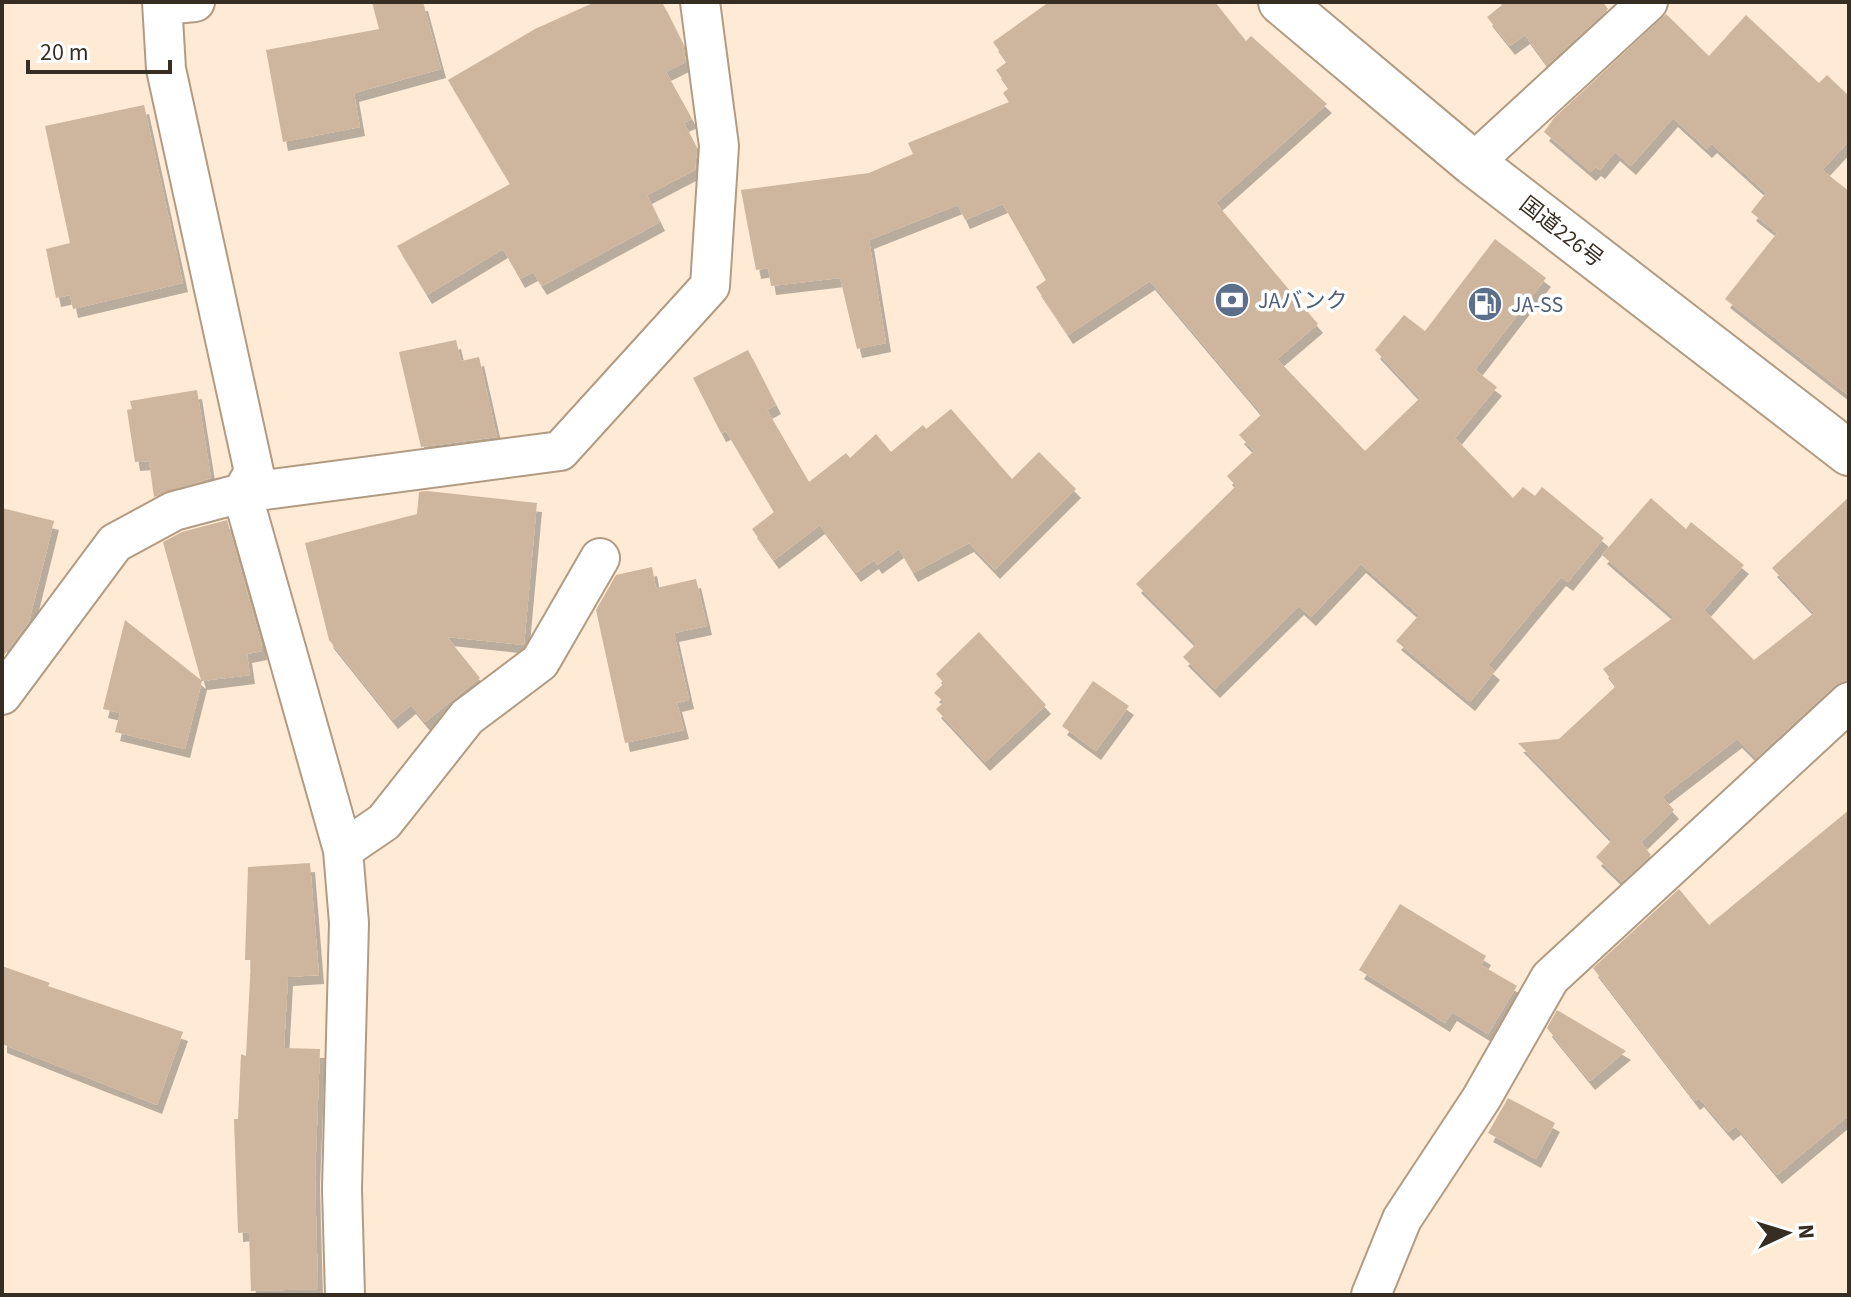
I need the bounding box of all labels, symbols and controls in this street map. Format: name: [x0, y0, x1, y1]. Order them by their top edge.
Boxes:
scale bar: [28, 24, 170, 74]
text: 20 m: [40, 35, 89, 70]
street label: 国道226号: [1513, 189, 1610, 275]
bank icon: JAバンク: [1213, 281, 1251, 319]
place label: JAバンク: [1258, 285, 1348, 317]
fuel station icon: JA-SS: [1466, 285, 1504, 323]
place label: JA-SS: [1511, 289, 1563, 321]
north arrow: [1747, 1193, 1827, 1273]
text: N: [1789, 1223, 1822, 1240]

